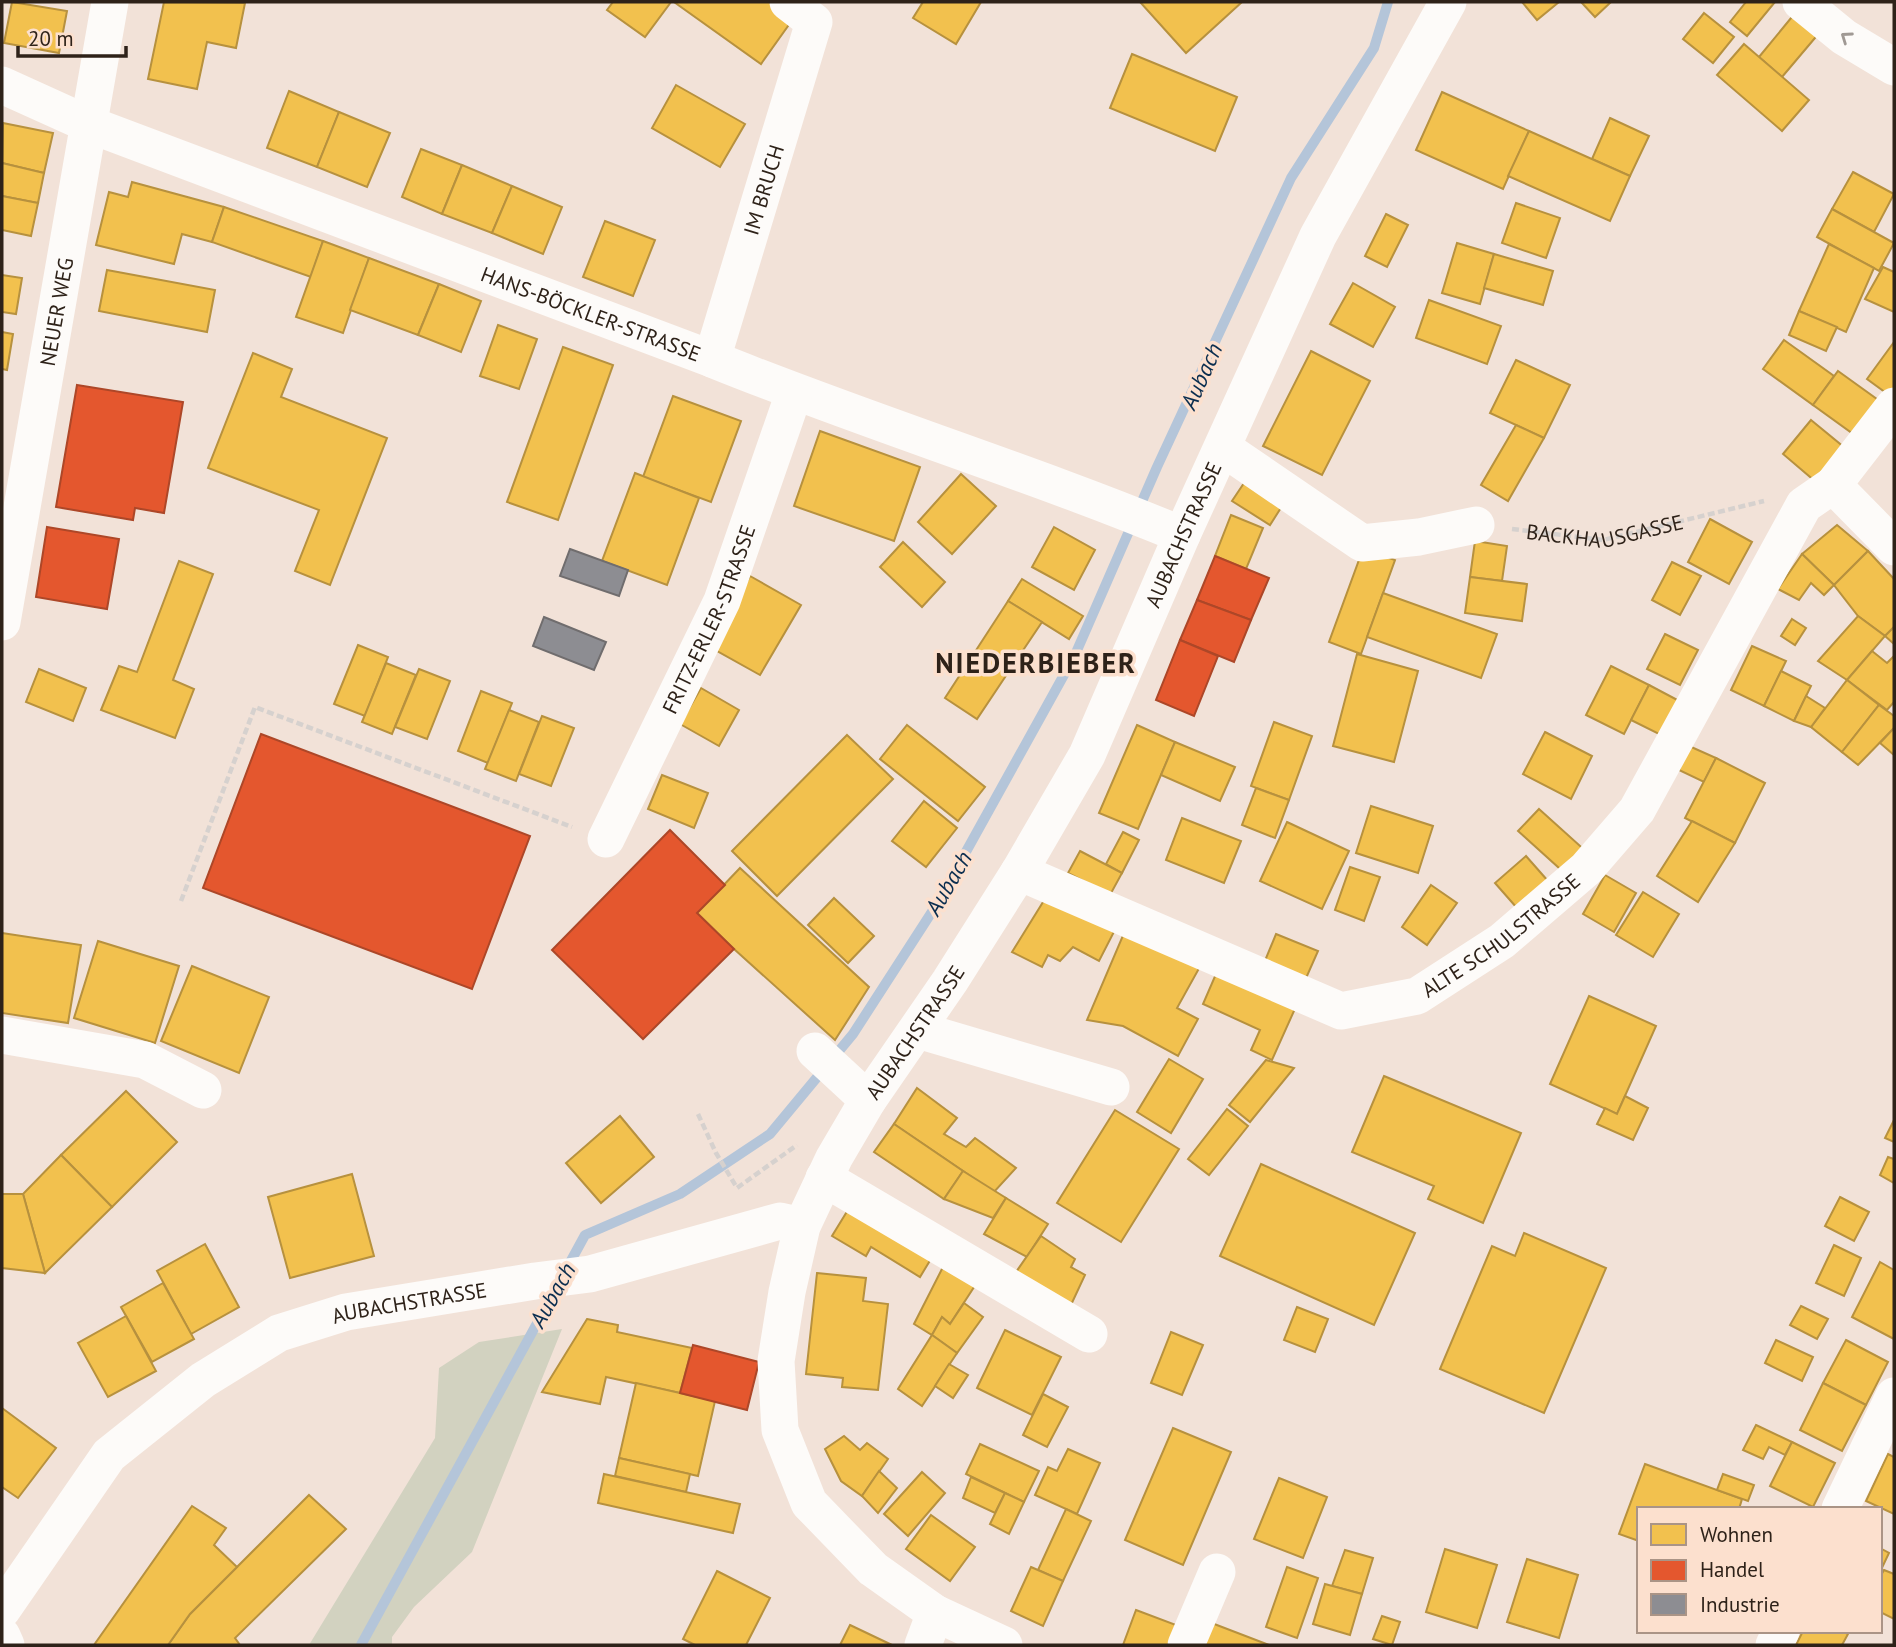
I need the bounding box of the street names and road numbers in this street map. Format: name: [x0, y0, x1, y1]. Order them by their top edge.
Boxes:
street label: IM BRUCH: [737, 141, 790, 238]
street label: NEUER WEG: [33, 255, 79, 368]
street label: HANS-BÖCKLER-STRASSE: [477, 260, 705, 367]
street label: AUBACHSTRASSE: [1139, 457, 1227, 612]
street label: BACKHAUSGASSE: [1525, 508, 1686, 554]
street label: FRITZ-ERLER-STRASSE: [656, 521, 761, 718]
street label: ALTE SCHULSTRASSE: [1416, 867, 1585, 1003]
street label: AUBACHSTRASSE: [859, 960, 970, 1104]
street label: AUBACHSTRASSE: [328, 1276, 489, 1329]

